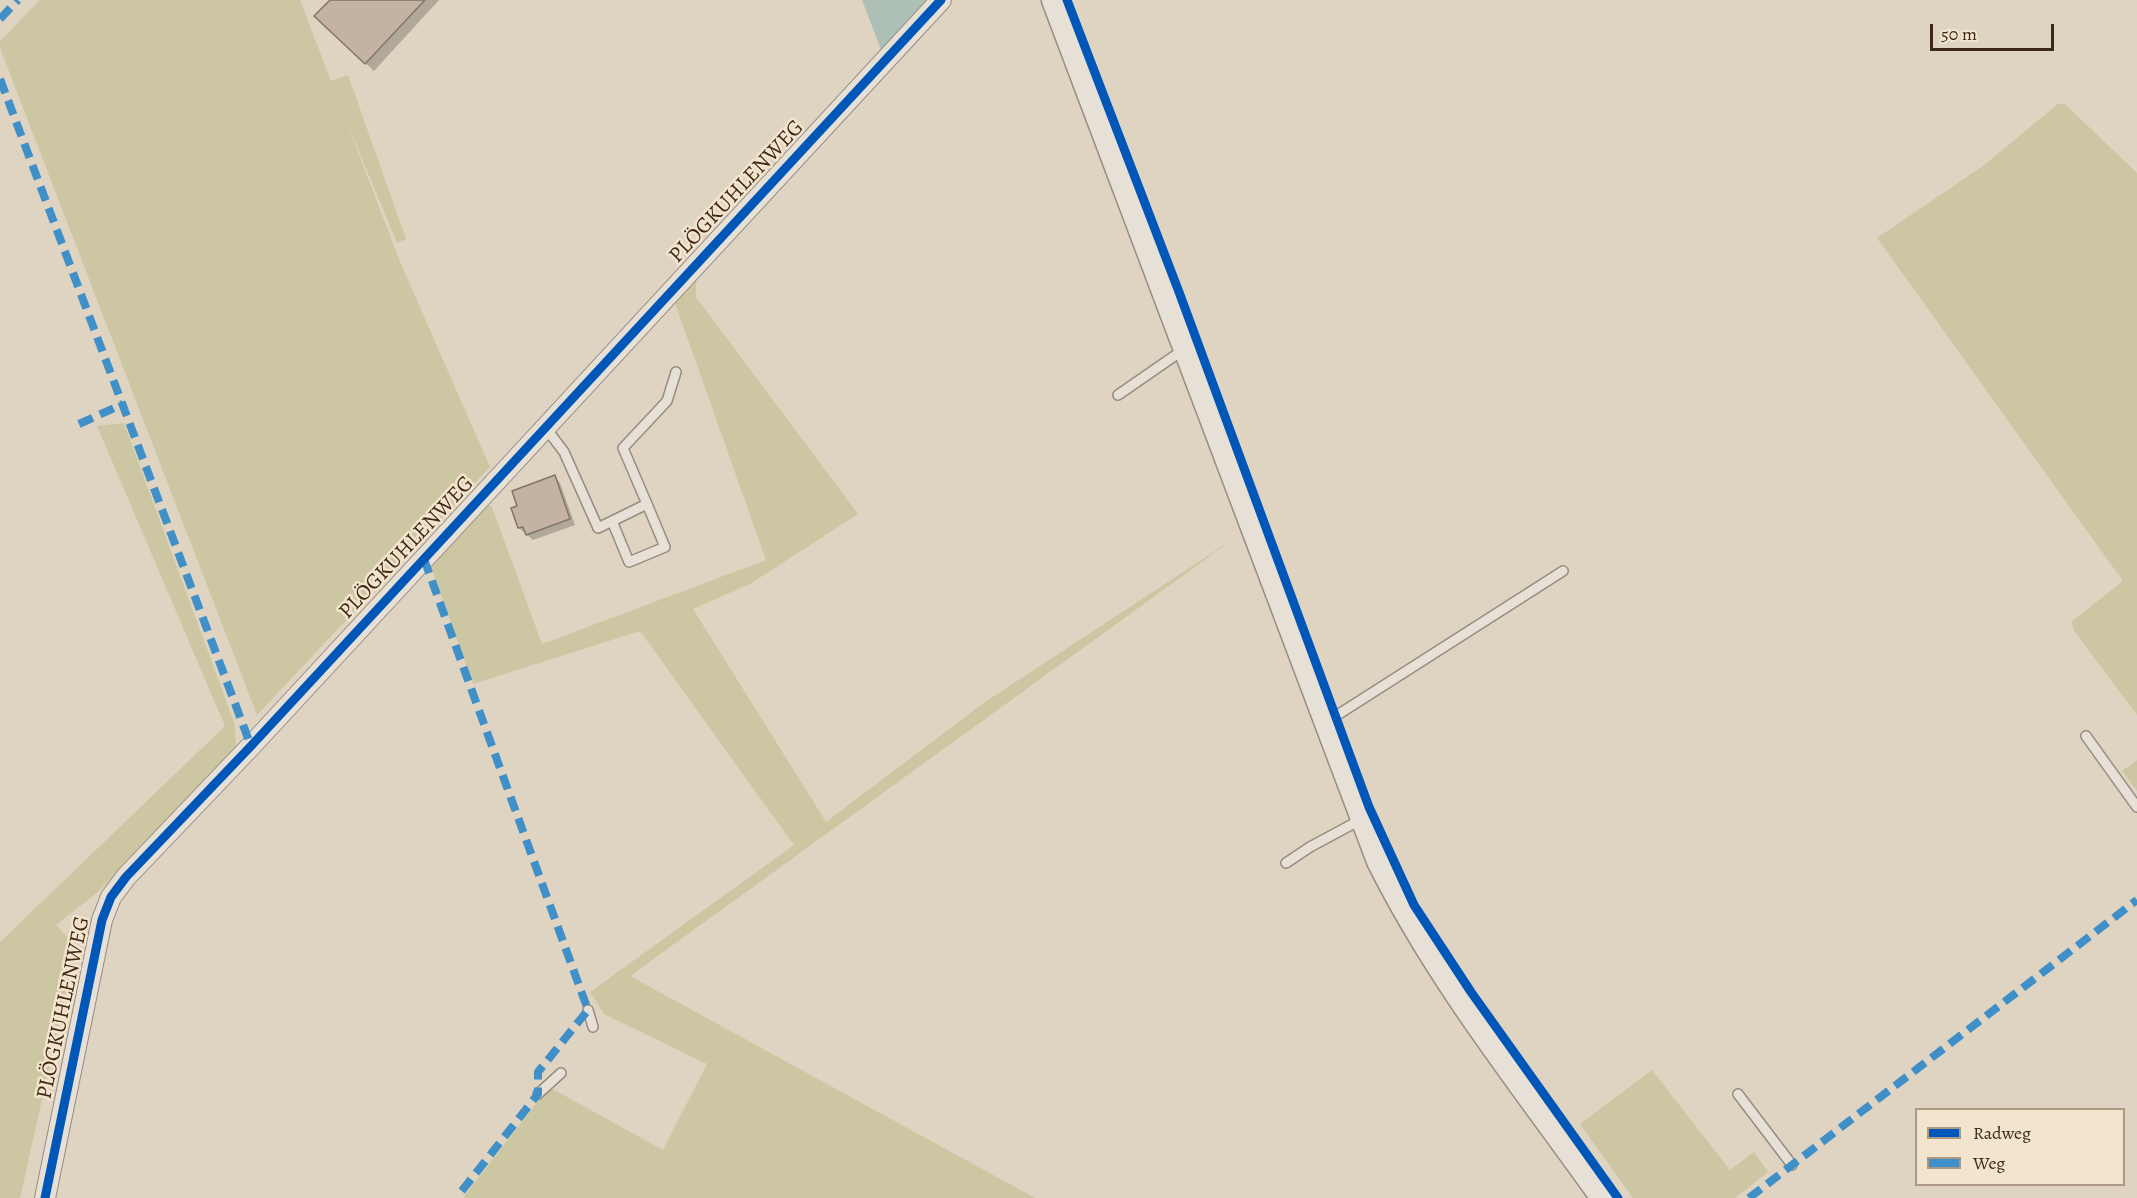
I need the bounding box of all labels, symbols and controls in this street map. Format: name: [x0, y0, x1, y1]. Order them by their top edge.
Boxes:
scale bar: [1933, 12, 2058, 50]
text: 50 m: [1941, 22, 1977, 46]
street label: PLÖGKUHLENWEG: [664, 115, 810, 269]
street label: PLÖGKUHLENWEG: [334, 471, 480, 625]
street label: PLÖGKUHLENWEG: [32, 914, 96, 1102]
legend: [1915, 1108, 2125, 1186]
text: Radweg: [1973, 1121, 2031, 1145]
text: Weg: [1973, 1151, 2005, 1175]

